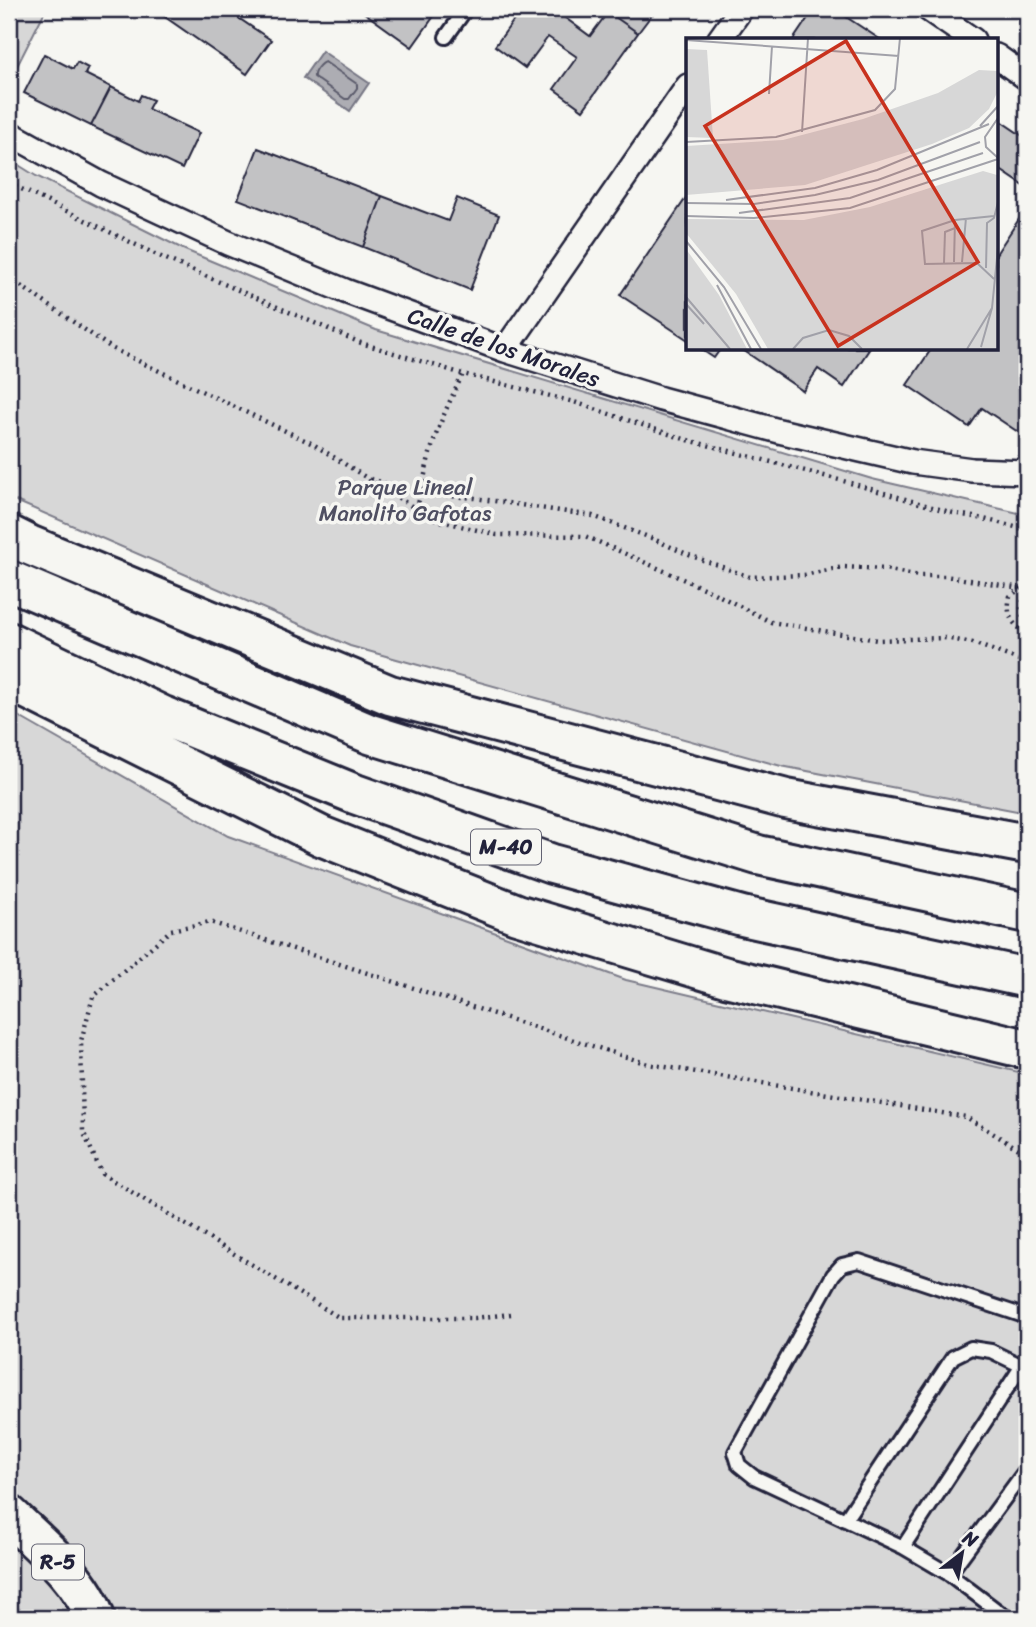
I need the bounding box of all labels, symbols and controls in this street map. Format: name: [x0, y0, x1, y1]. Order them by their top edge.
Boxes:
inset map: [686, 38, 998, 350]
street label: Calle de los Morales: [402, 295, 606, 400]
park label: Parque Lineal Manolito Gafotas: [319, 467, 492, 534]
road number: M-40: [471, 830, 541, 864]
north arrow: [928, 1518, 998, 1588]
text: N: [955, 1521, 985, 1557]
road number: R-5: [32, 1544, 84, 1580]

